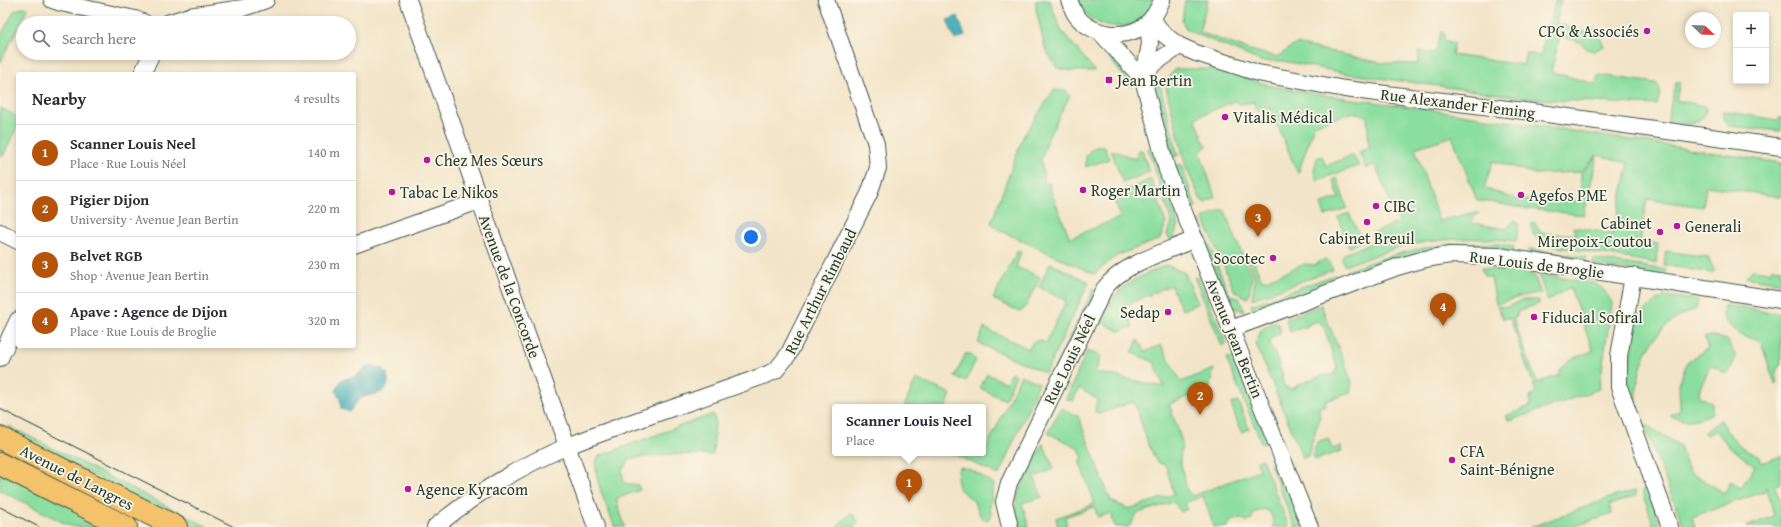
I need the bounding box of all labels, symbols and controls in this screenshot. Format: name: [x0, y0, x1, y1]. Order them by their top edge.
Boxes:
north arrow: [1685, 12, 1721, 48]
map controls: [1733, 12, 1769, 84]
button: +: [1733, 12, 1769, 48]
search box: [16, 16, 356, 60]
place label: CPG & Associés: [1538, 19, 1639, 43]
marker: CPG & Associés: [1642, 26, 1652, 36]
icon: search: [30, 27, 52, 49]
text: Search here: [62, 28, 136, 49]
button: −: [1733, 48, 1769, 84]
place label: Jean Bertin: [1115, 68, 1192, 92]
marker: Jean Bertin: [1104, 75, 1114, 85]
street label: Rue Alexander Fleming: [1379, 82, 1537, 124]
text: Nearby: [32, 86, 86, 111]
text: 4 results: [294, 89, 340, 108]
place label: Vitalis Médical: [1233, 105, 1333, 129]
marker: Vitalis Médical: [1220, 112, 1230, 122]
text: Scanner Louis Neel: [70, 133, 196, 154]
text: 1: [42, 143, 48, 162]
text: 140 m: [308, 143, 340, 162]
place label: Chez Mes Sœurs: [435, 148, 543, 172]
text: Place · Rue Louis Néel: [70, 154, 186, 173]
marker: Chez Mes Sœurs: [422, 155, 432, 165]
place label: Roger Martin: [1091, 178, 1180, 202]
place label: Tabac Le Nikos: [400, 180, 498, 204]
place label: Agefos PME: [1529, 183, 1607, 207]
marker: Roger Martin: [1078, 185, 1088, 195]
marker: Tabac Le Nikos: [387, 187, 397, 197]
text: Pigier Dijon: [70, 189, 149, 210]
marker: Agefos PME: [1516, 190, 1526, 200]
place label: CIBC: [1384, 194, 1416, 218]
text: 2: [42, 199, 48, 218]
text: 220 m: [308, 199, 340, 218]
marker: CIBC: [1371, 201, 1381, 211]
pin: 3: [1245, 204, 1271, 237]
text: University · Avenue Jean Bertin: [70, 210, 239, 229]
street label: Avenue de la Concorde: [473, 211, 547, 361]
place label: Cabinet Mirepoix-Coutou: [1538, 211, 1652, 253]
place label: Generali: [1685, 214, 1742, 238]
marker: Cabinet Breuil: [1362, 217, 1372, 227]
marker: Generali: [1672, 221, 1682, 231]
street label: Rue Arthur Rimbaud: [778, 223, 862, 358]
place label: Cabinet Breuil: [1319, 226, 1415, 250]
your location: [741, 227, 761, 247]
marker: Cabinet Mirepoix-Coutou: [1655, 227, 1665, 237]
street label: Rue Louis de Broglie: [1468, 244, 1606, 284]
text: Belvet RGB: [70, 245, 143, 266]
place label: Socotec: [1214, 246, 1265, 270]
marker: Socotec: [1268, 253, 1278, 263]
text: 3: [42, 255, 48, 274]
text: 230 m: [308, 255, 340, 274]
text: Shop · Avenue Jean Bertin: [70, 266, 209, 285]
street label: Avenue Jean Bertin: [1200, 274, 1270, 402]
pin: 4: [1430, 293, 1456, 326]
place label: Sedap: [1120, 300, 1160, 324]
text: Apave : Agence de Dijon: [70, 301, 227, 322]
place label: Fiducial Sofiral: [1542, 305, 1643, 329]
marker: Sedap: [1163, 307, 1173, 317]
street label: Rue Louis Néel: [1037, 309, 1101, 408]
text: 4: [42, 311, 48, 330]
text: 320 m: [308, 311, 340, 330]
marker: Fiducial Sofiral: [1529, 312, 1539, 322]
text: Place · Rue Louis de Broglie: [70, 322, 217, 341]
pin: 2: [1187, 382, 1213, 415]
popup: [832, 404, 986, 456]
text: Scanner Louis Neel: [846, 410, 972, 431]
text: Place: [846, 431, 875, 450]
street label: Avenue de Langres: [16, 438, 138, 516]
place label: CFA Saint-Bénigne: [1460, 439, 1555, 481]
marker: CFA Saint-Bénigne: [1447, 455, 1457, 465]
pin: 1: [896, 469, 922, 502]
place label: Agence Kyracom: [416, 477, 528, 501]
marker: Agence Kyracom: [403, 484, 413, 494]

